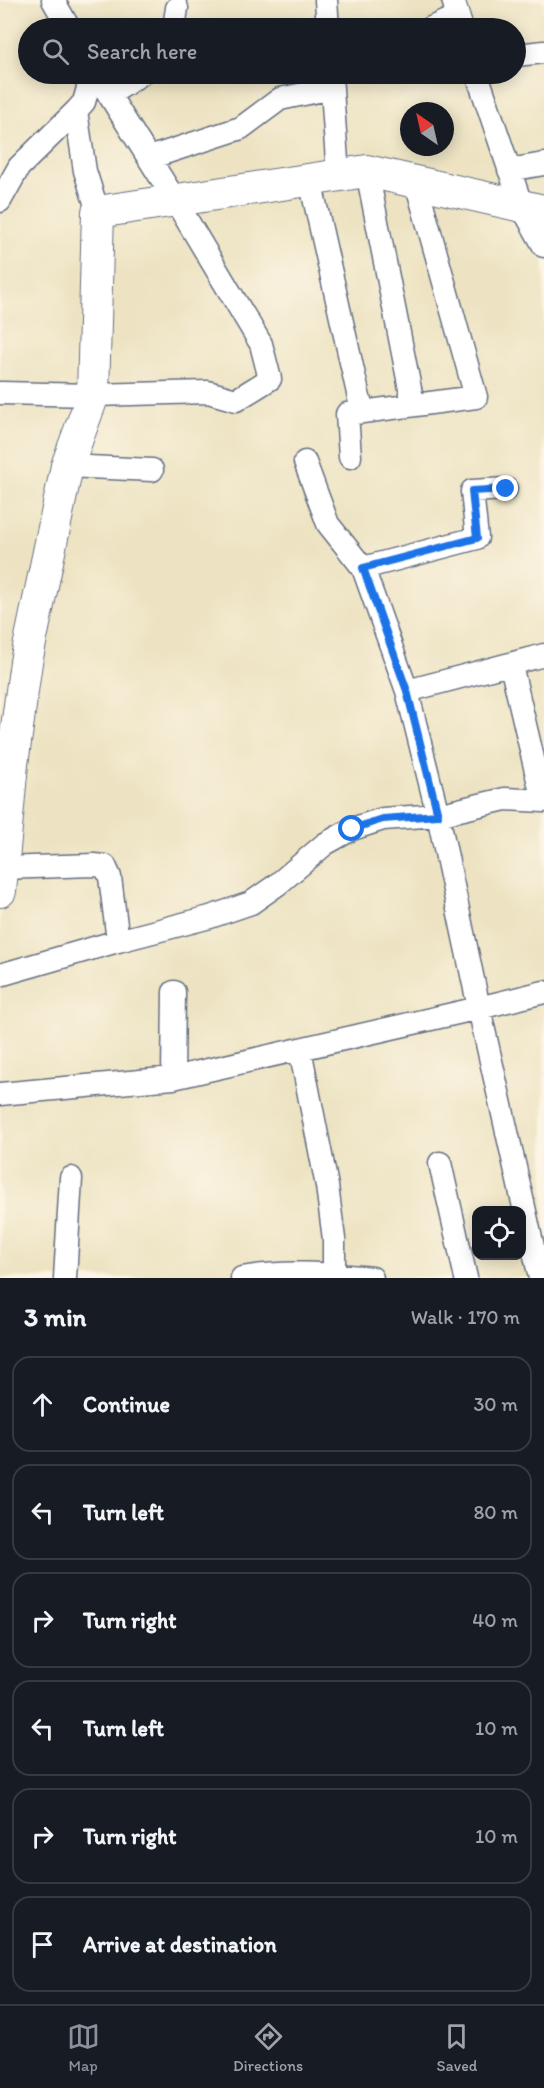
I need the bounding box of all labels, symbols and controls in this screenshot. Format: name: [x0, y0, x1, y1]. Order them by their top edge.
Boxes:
search box: [18, 18, 526, 84]
icon: search: [39, 35, 72, 68]
text: Search here: [87, 38, 197, 65]
north arrow: [400, 102, 454, 156]
route end: [492, 475, 518, 501]
route start: [338, 815, 364, 841]
map controls: [472, 1206, 526, 1260]
button: locate: [472, 1206, 526, 1260]
text: 3 min: [24, 1301, 86, 1333]
text: Walk · 170 m: [411, 1305, 520, 1329]
icon: ahead: [26, 1388, 59, 1421]
text: Continue: [83, 1391, 170, 1418]
text: 30 m: [473, 1392, 518, 1416]
icon: left: [26, 1496, 59, 1529]
text: Turn left: [83, 1499, 164, 1526]
text: 80 m: [473, 1500, 518, 1524]
icon: right: [26, 1604, 59, 1637]
text: Turn right: [83, 1607, 177, 1634]
text: 40 m: [472, 1608, 518, 1632]
icon: left: [26, 1712, 59, 1745]
text: Turn left: [83, 1715, 164, 1742]
text: 10 m: [475, 1716, 518, 1740]
icon: right: [26, 1820, 59, 1853]
text: Turn right: [83, 1823, 177, 1850]
text: 10 m: [475, 1824, 518, 1848]
icon: arrive: [26, 1928, 59, 1961]
text: Arrive at destination: [83, 1931, 277, 1958]
tab: Map: [67, 2020, 100, 2075]
tab: Directions: [233, 2020, 303, 2075]
tab: Saved: [437, 2020, 477, 2075]

